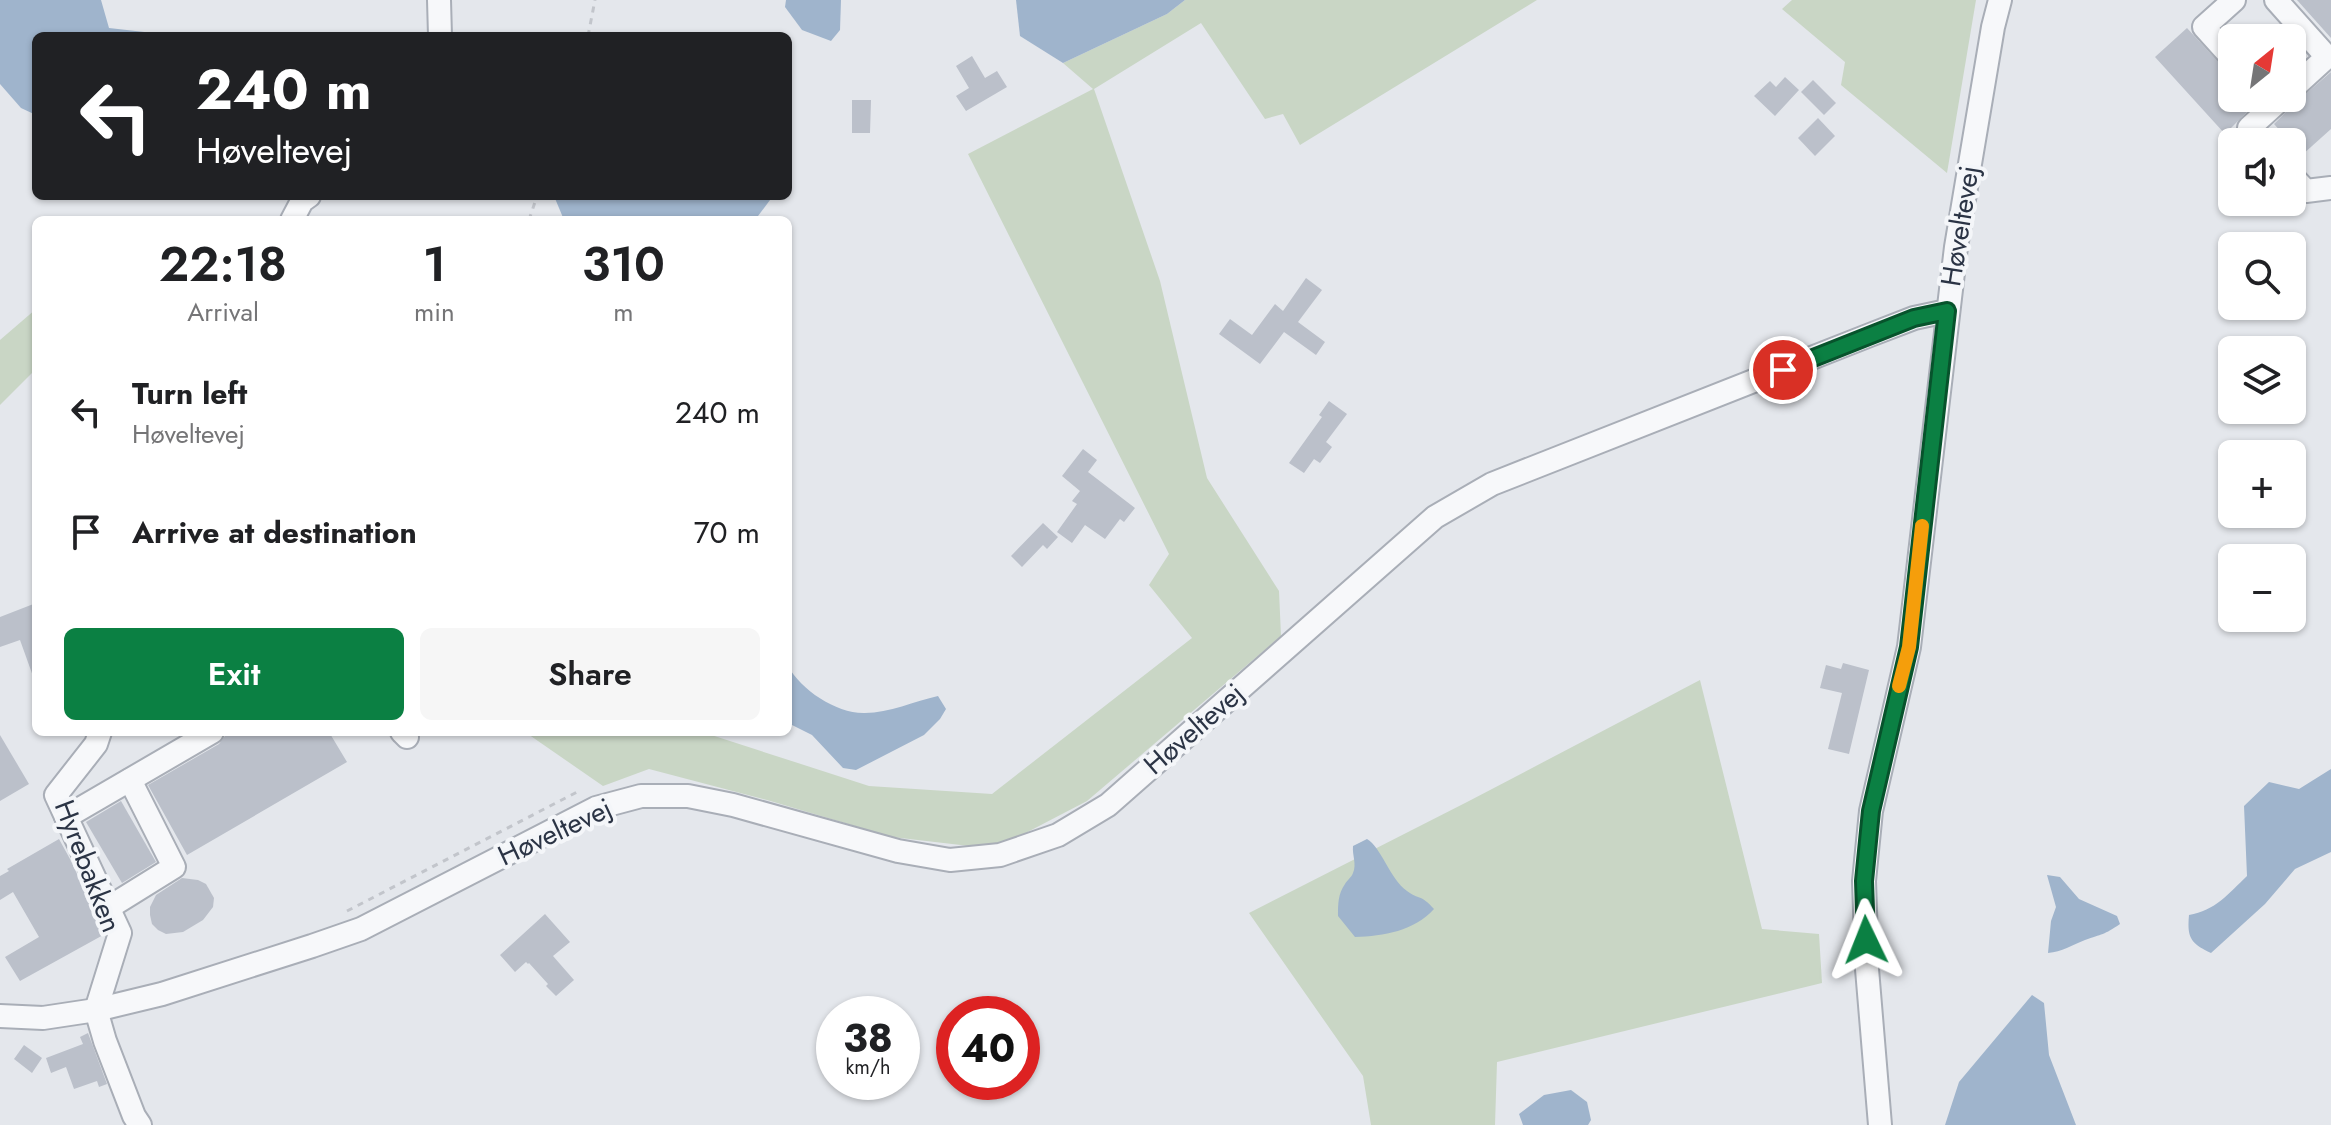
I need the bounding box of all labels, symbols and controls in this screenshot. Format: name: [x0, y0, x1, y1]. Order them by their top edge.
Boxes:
north arrow: [2218, 24, 2306, 112]
map controls: [2218, 24, 2306, 632]
text: 240 m: [196, 49, 372, 130]
icon: left: [64, 64, 168, 168]
text: Høveltevej: [196, 124, 352, 176]
button: sound: [2218, 128, 2306, 216]
street label: Høveltevej: [1930, 163, 1990, 289]
text: 22:18: [159, 230, 287, 299]
text: 1: [423, 230, 446, 299]
text: 310: [582, 230, 665, 299]
button: search: [2218, 232, 2306, 320]
text: Arrival: [187, 293, 259, 331]
text: min: [414, 293, 455, 331]
text: m: [613, 293, 634, 331]
pin: [1749, 336, 1817, 404]
button: layers: [2218, 336, 2306, 424]
icon: arrive: [1761, 348, 1805, 392]
text: Turn left: [132, 372, 247, 415]
icon: left: [64, 390, 108, 434]
text: 240 m: [675, 391, 760, 434]
text: Høveltevej: [132, 415, 245, 453]
button: +: [2218, 440, 2306, 528]
icon: arrive: [64, 510, 108, 554]
text: Arrive at destination: [132, 511, 417, 554]
text: 70 m: [694, 511, 760, 554]
button: −: [2218, 544, 2306, 632]
button: Exit: [64, 628, 404, 720]
button: Share: [420, 628, 760, 720]
street label: Høveltevej: [1135, 674, 1253, 784]
street label: Høveltevej: [491, 788, 619, 876]
street label: Hyrebakken: [44, 794, 132, 938]
position arrow: [1824, 898, 1908, 982]
speed limit sign: 40: [936, 996, 1040, 1100]
text: 38: [843, 1009, 893, 1067]
text: km/h: [845, 1053, 891, 1082]

